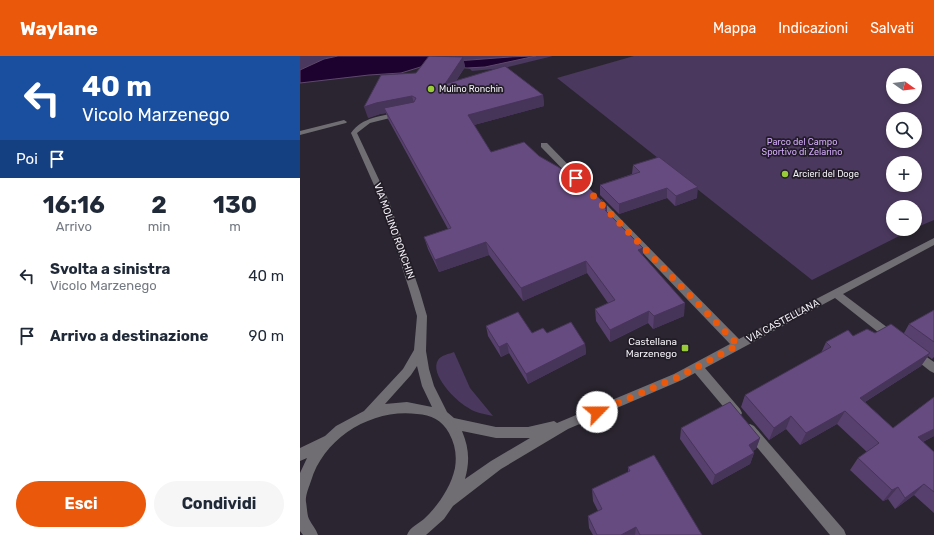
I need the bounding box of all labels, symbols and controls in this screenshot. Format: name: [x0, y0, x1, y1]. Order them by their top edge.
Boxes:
text: Waylane: [20, 17, 98, 40]
text: Mappa: [713, 20, 756, 37]
text: Indicazioni: [778, 20, 848, 37]
text: Salvati: [870, 20, 914, 37]
north arrow: [886, 68, 922, 104]
map controls: [886, 68, 922, 236]
text: 40 m: [82, 70, 152, 103]
icon: left: [16, 72, 68, 124]
marker: Mulino Ronchin: [426, 84, 436, 94]
place label: Mulino Ronchin: [439, 84, 503, 94]
text: Vicolo Marzenego: [82, 104, 230, 126]
button: search: [886, 112, 922, 148]
park label: Parco del Campo Sportivo di Zelarino: [762, 137, 842, 157]
icon: arrive: [46, 148, 68, 170]
text: Poi: [16, 150, 38, 168]
button: +: [886, 156, 922, 192]
pin: [559, 161, 593, 195]
icon: arrive: [565, 167, 587, 189]
marker: Arcieri del Doge: [780, 169, 790, 179]
place label: Arcieri del Doge: [793, 169, 859, 179]
street label: VIA MOLINO RONCHIN: [371, 181, 417, 281]
text: 16:16: [43, 191, 105, 219]
text: 2: [151, 191, 167, 219]
text: 130: [213, 191, 257, 219]
button: −: [886, 200, 922, 236]
text: Arrivo: [56, 219, 92, 234]
text: min: [148, 219, 170, 234]
text: m: [229, 219, 241, 234]
text: Svolta a sinistra: [50, 260, 170, 278]
icon: left: [16, 265, 38, 287]
text: 40 m: [248, 267, 284, 285]
text: Vicolo Marzenego: [50, 278, 157, 293]
street label: VIA CASTELLANA: [744, 297, 822, 345]
icon: arrive: [16, 325, 38, 347]
text: Arrivo a destinazione: [50, 327, 208, 345]
text: 90 m: [249, 327, 284, 345]
place label: Castellana Marzenego: [626, 336, 677, 360]
marker: Castellana Marzenego: [680, 343, 690, 353]
position arrow: [576, 391, 618, 433]
button: Esci: [16, 481, 146, 527]
button: Condividi: [154, 481, 284, 527]

